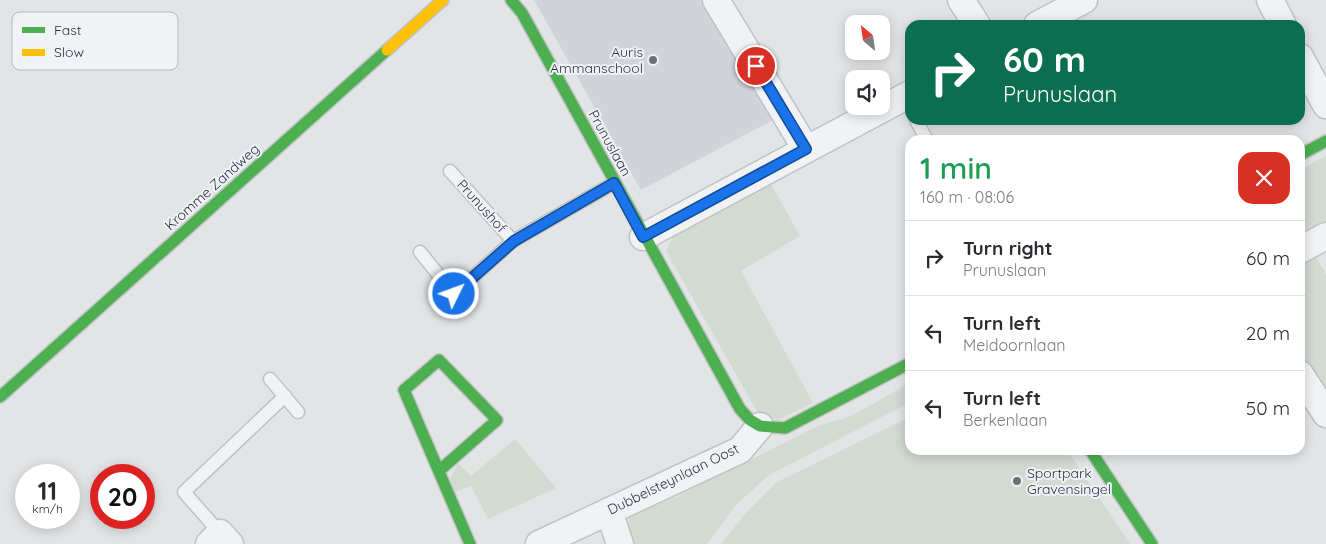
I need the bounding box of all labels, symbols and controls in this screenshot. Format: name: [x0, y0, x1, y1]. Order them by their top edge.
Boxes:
legend: [12, 12, 178, 70]
north arrow: [845, 15, 890, 60]
map controls: [845, 15, 890, 115]
text: Fast: [54, 21, 82, 39]
text: 60 m: [1003, 37, 1086, 81]
icon: right: [920, 40, 985, 105]
text: Slow: [54, 43, 84, 61]
place label: Auris Ammanschool: [550, 43, 643, 77]
pin: [735, 45, 777, 87]
icon: arrive: [742, 52, 770, 80]
marker: Auris Ammanschool: [647, 54, 659, 66]
button: sound: [845, 70, 890, 115]
text: Prunuslaan: [1003, 80, 1117, 108]
street label: Prunuslaan: [584, 107, 636, 179]
street label: Kromme Zandweg: [161, 140, 263, 234]
text: 1 min: [920, 149, 992, 187]
button: close: [1238, 152, 1290, 204]
street label: Prunushof: [453, 176, 511, 236]
text: 160 m · 08:06: [920, 187, 1014, 207]
text: Turn right: [963, 236, 1052, 260]
icon: right: [920, 244, 948, 272]
text: 60 m: [1246, 246, 1290, 270]
text: Prunuslaan: [963, 260, 1046, 280]
position arrow: [427, 267, 479, 319]
text: Turn left: [963, 311, 1041, 335]
icon: left: [920, 319, 948, 347]
text: 20 m: [1246, 321, 1290, 345]
text: Meidoornlaan: [963, 335, 1066, 355]
text: Turn left: [963, 386, 1041, 410]
icon: left: [920, 394, 948, 422]
text: 50 m: [1246, 396, 1290, 420]
text: Berkenlaan: [963, 410, 1048, 430]
street label: Dubbelsteynlaan Oost: [604, 439, 742, 519]
speed limit sign: 20: [90, 464, 155, 529]
place label: Sportpark Gravensingel: [1027, 464, 1111, 498]
text: 11: [38, 475, 57, 506]
marker: Sportpark Gravensingel: [1011, 475, 1023, 487]
text: km/h: [32, 501, 63, 516]

